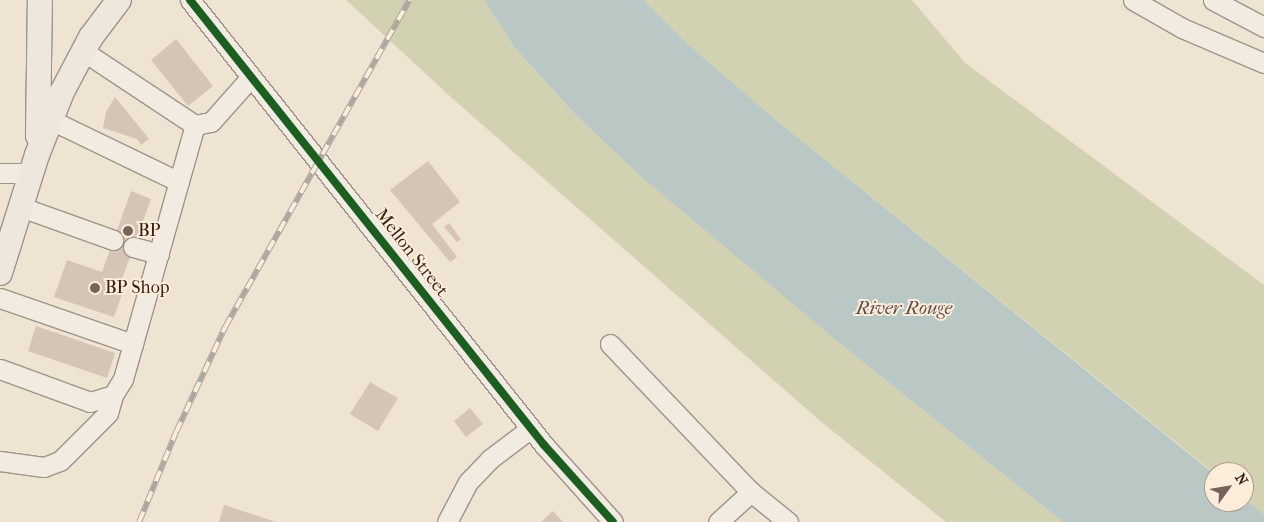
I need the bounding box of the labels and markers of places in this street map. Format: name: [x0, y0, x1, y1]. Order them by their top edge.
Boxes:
place label: BP: [138, 220, 160, 242]
marker: BP: [122, 225, 134, 237]
place label: BP Shop: [105, 277, 170, 299]
marker: BP Shop: [89, 282, 101, 294]

